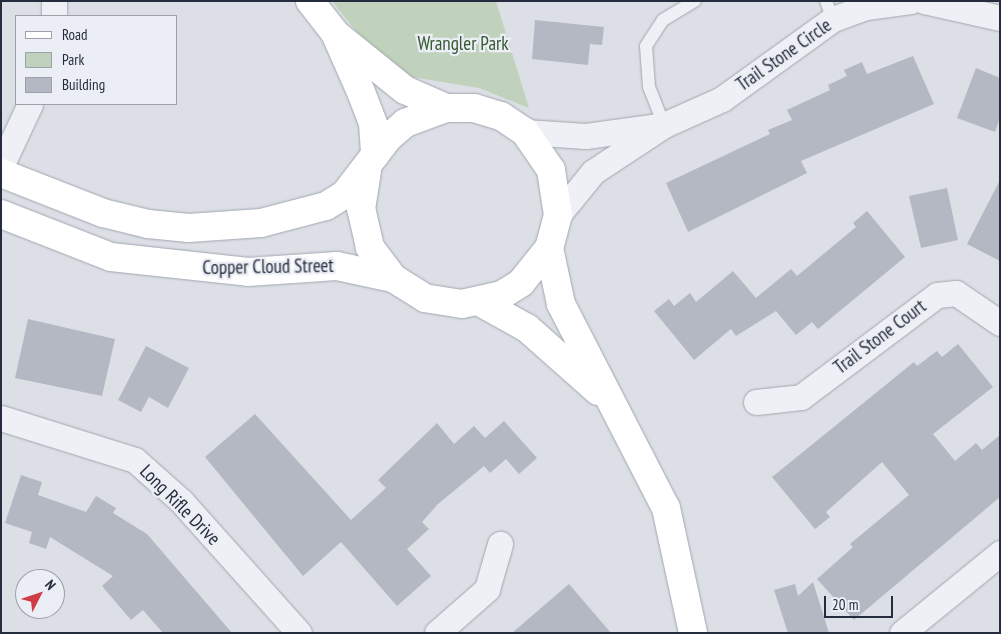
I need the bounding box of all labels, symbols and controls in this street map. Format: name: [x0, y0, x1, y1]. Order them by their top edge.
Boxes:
street label: Trail Stone Circle: [732, 14, 836, 96]
legend: [15, 15, 178, 105]
text: Road: [62, 25, 88, 44]
park label: Wrangler Park: [417, 33, 509, 55]
text: Park: [62, 50, 84, 69]
text: Building: [62, 75, 105, 94]
street label: Copper Cloud Street: [202, 254, 334, 280]
street label: Trail Stone Court: [829, 295, 931, 379]
street label: Long Rifle Drive: [135, 460, 225, 550]
north arrow: [15, 569, 65, 619]
text: N: [41, 576, 60, 594]
scale bar: [826, 586, 895, 618]
text: 20 m: [832, 595, 858, 614]

